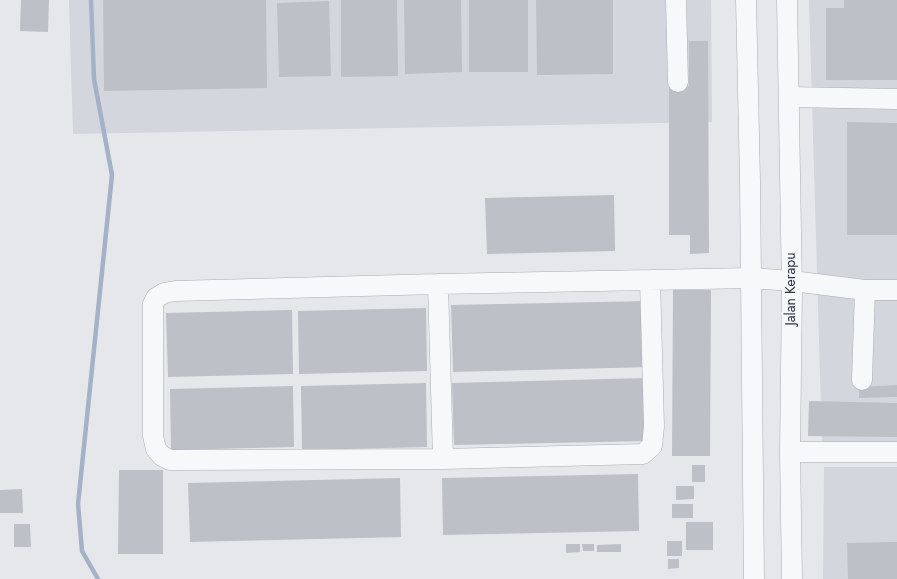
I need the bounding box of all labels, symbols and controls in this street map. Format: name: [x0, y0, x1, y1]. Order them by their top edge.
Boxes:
street label: Jalan Kerapu: [784, 252, 800, 326]

